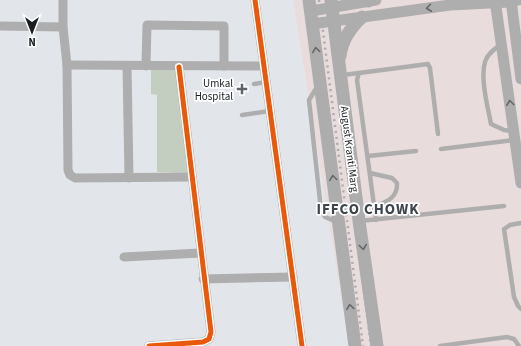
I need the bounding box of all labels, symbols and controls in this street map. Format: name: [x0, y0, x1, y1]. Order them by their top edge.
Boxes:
one-way arrow: [426, 3, 432, 12]
north arrow: [12, 12, 52, 52]
text: N: [28, 34, 36, 49]
one-way arrow: [312, 47, 321, 53]
place label: Umkal Hospital: [195, 76, 233, 104]
marker: Umkal Hospital: [236, 83, 248, 95]
one-way arrow: [506, 100, 515, 106]
street label: August Kranti Marg: [337, 105, 362, 193]
one-way arrow: [329, 175, 338, 182]
district label: IFFCO CHOWK: [316, 199, 420, 220]
one-way arrow: [358, 244, 367, 250]
one-way arrow: [346, 304, 355, 310]

